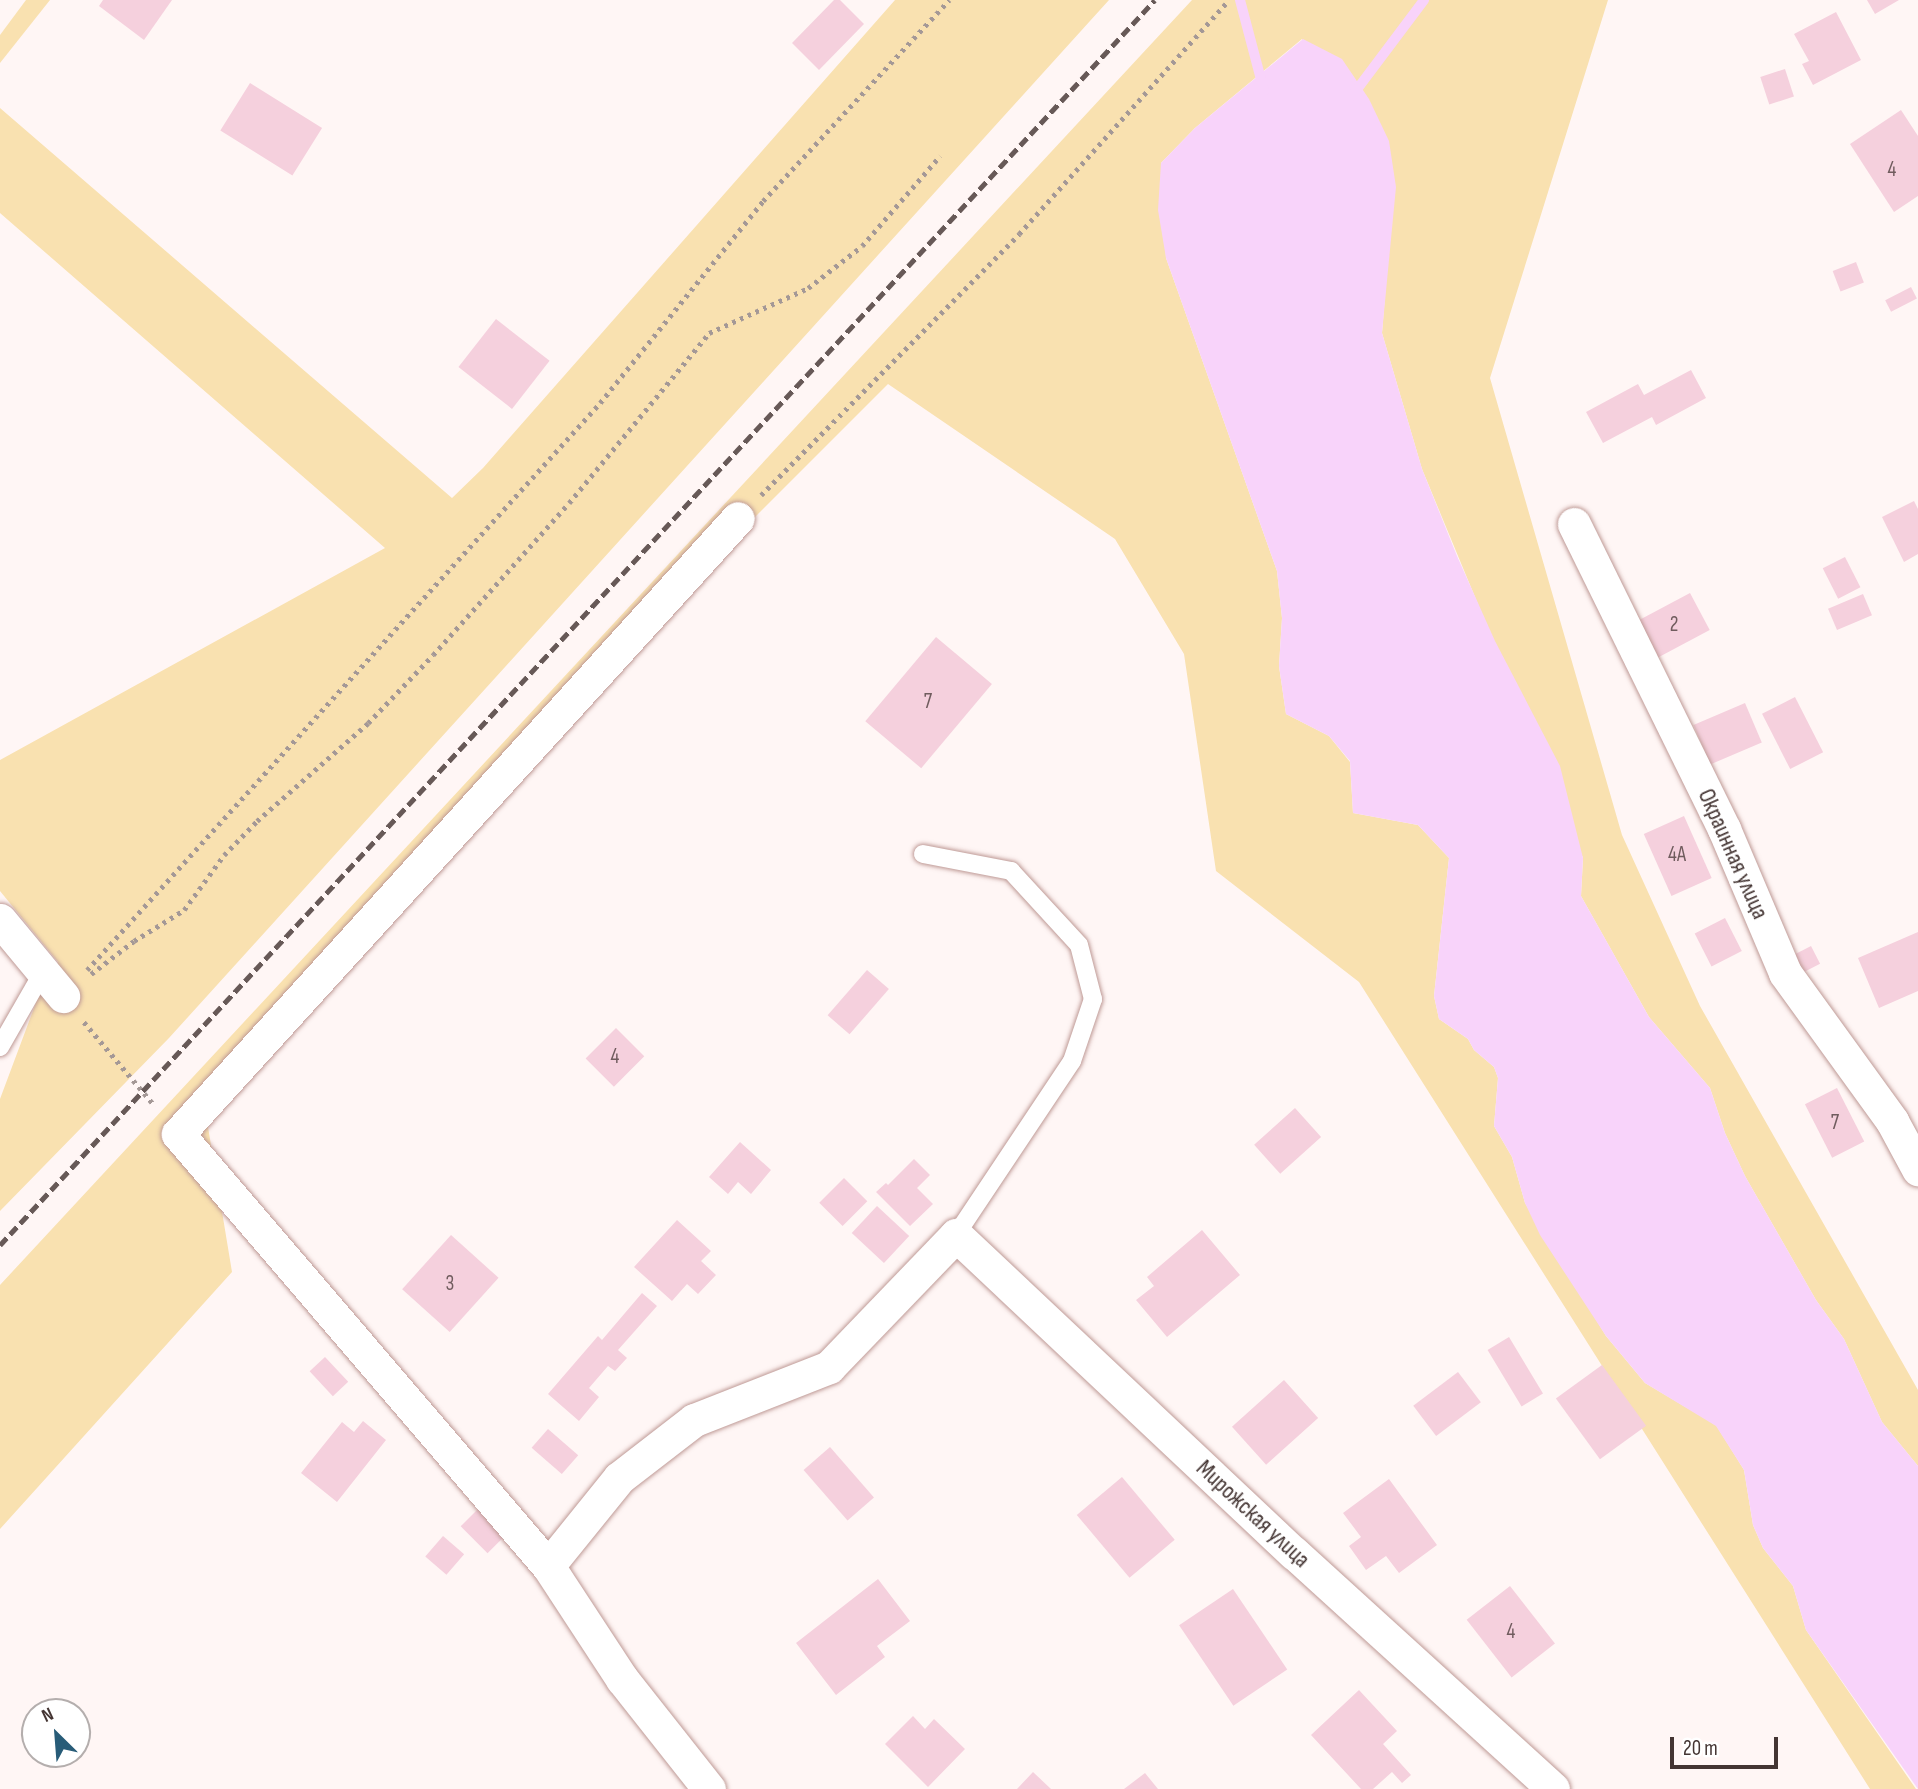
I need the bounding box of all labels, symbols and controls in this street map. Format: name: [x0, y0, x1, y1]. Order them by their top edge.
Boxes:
house number: 4: [1888, 157, 1896, 183]
house number: 2: [1670, 612, 1678, 638]
house number: 7: [924, 689, 932, 715]
street label: Окраинная улица: [1691, 784, 1775, 924]
house number: 4А: [1668, 842, 1686, 868]
house number: 4: [611, 1044, 619, 1070]
house number: 7: [1831, 1110, 1839, 1136]
house number: 3: [446, 1271, 454, 1297]
street label: Мирожская улица: [1190, 1454, 1316, 1574]
house number: 4: [1507, 1619, 1515, 1645]
north arrow: [21, 1698, 91, 1768]
text: N: [38, 1703, 57, 1728]
scale bar: [1673, 1722, 1782, 1766]
text: 20 m: [1683, 1736, 1718, 1761]

